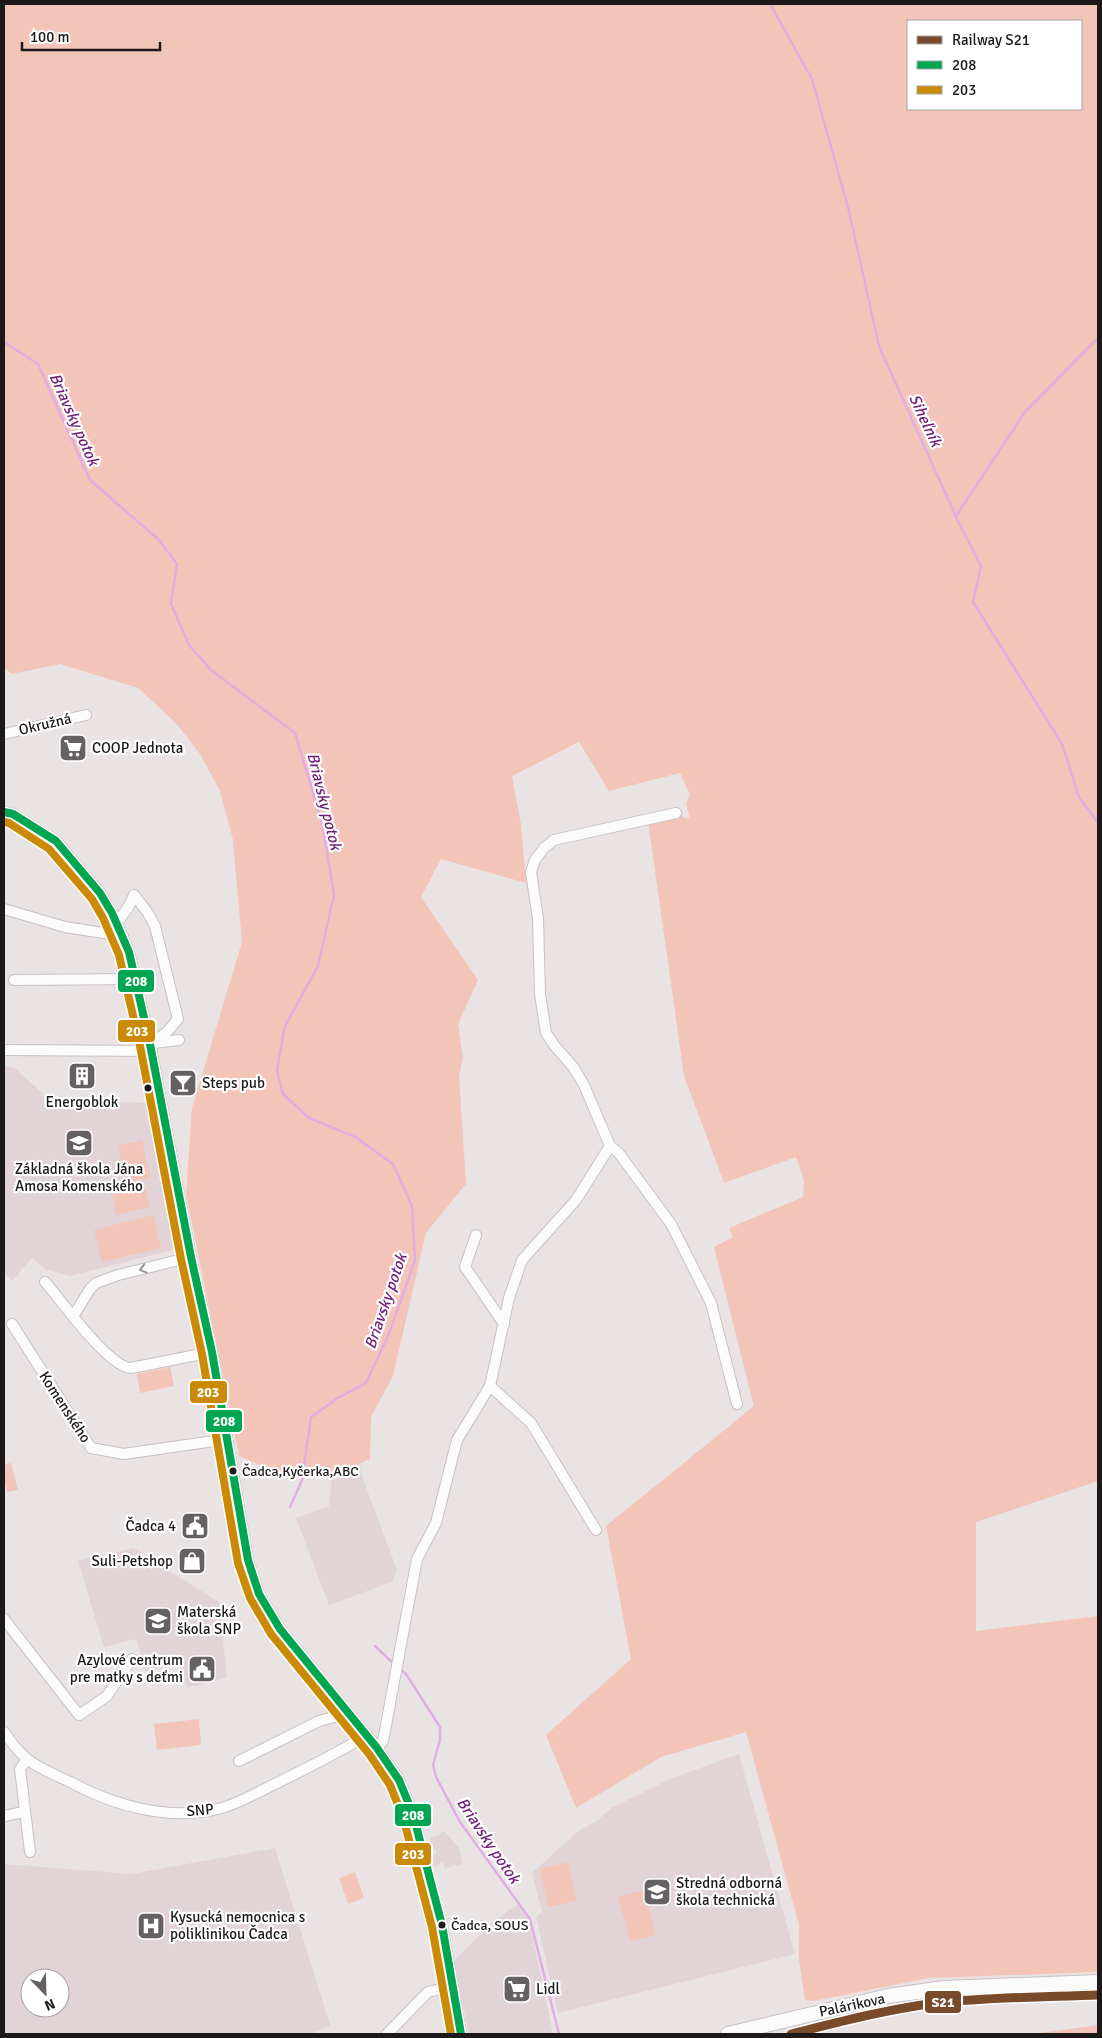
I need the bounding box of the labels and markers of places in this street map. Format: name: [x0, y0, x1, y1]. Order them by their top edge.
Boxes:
supermarket icon: COOP Jednota: [58, 733, 88, 763]
place label: COOP Jednota: [92, 739, 183, 757]
building icon: Energoblok: [67, 1061, 97, 1091]
bar icon: Steps pub: [168, 1068, 198, 1098]
place label: Steps pub: [202, 1074, 265, 1092]
unlabelled marker: [143, 1083, 153, 1093]
place label: Energoblok: [46, 1093, 119, 1111]
school or university icon: Základná škola Jána Amosa Komenského: [64, 1128, 94, 1158]
place label: Základná škola Jána Amosa Komenského: [15, 1160, 143, 1195]
place label: Čadca,Kyčerka,ABC: [242, 1463, 359, 1480]
marker: Čadca,Kyčerka,ABC: [228, 1466, 238, 1476]
public building icon: Čadca 4: [180, 1511, 210, 1541]
place label: Čadca 4: [125, 1516, 176, 1535]
shop icon: Suli-Petshop: [177, 1546, 207, 1576]
place label: Suli-Petshop: [91, 1552, 173, 1570]
place label: Materská škola SNP: [177, 1603, 241, 1638]
school or university icon: Materská škola SNP: [143, 1606, 173, 1636]
place label: Azylové centrum pre matky s deťmi: [70, 1651, 183, 1686]
public building icon: Azylové centrum pre matky s deťmi: [187, 1654, 217, 1684]
place label: Stredná odborná škola technická: [676, 1874, 782, 1909]
school or university icon: Stredná odborná škola technická: [642, 1877, 672, 1907]
place label: Kysucká nemocnica s poliklinikou Čadca: [170, 1908, 306, 1943]
hospital icon: Kysucká nemocnica s poliklinikou Čadca: [136, 1911, 166, 1941]
place label: Čadca, SOUS: [451, 1917, 529, 1934]
marker: Čadca, SOUS: [437, 1920, 447, 1930]
supermarket icon: Lidl: [502, 1974, 532, 2004]
place label: Lidl: [536, 1980, 560, 1998]

